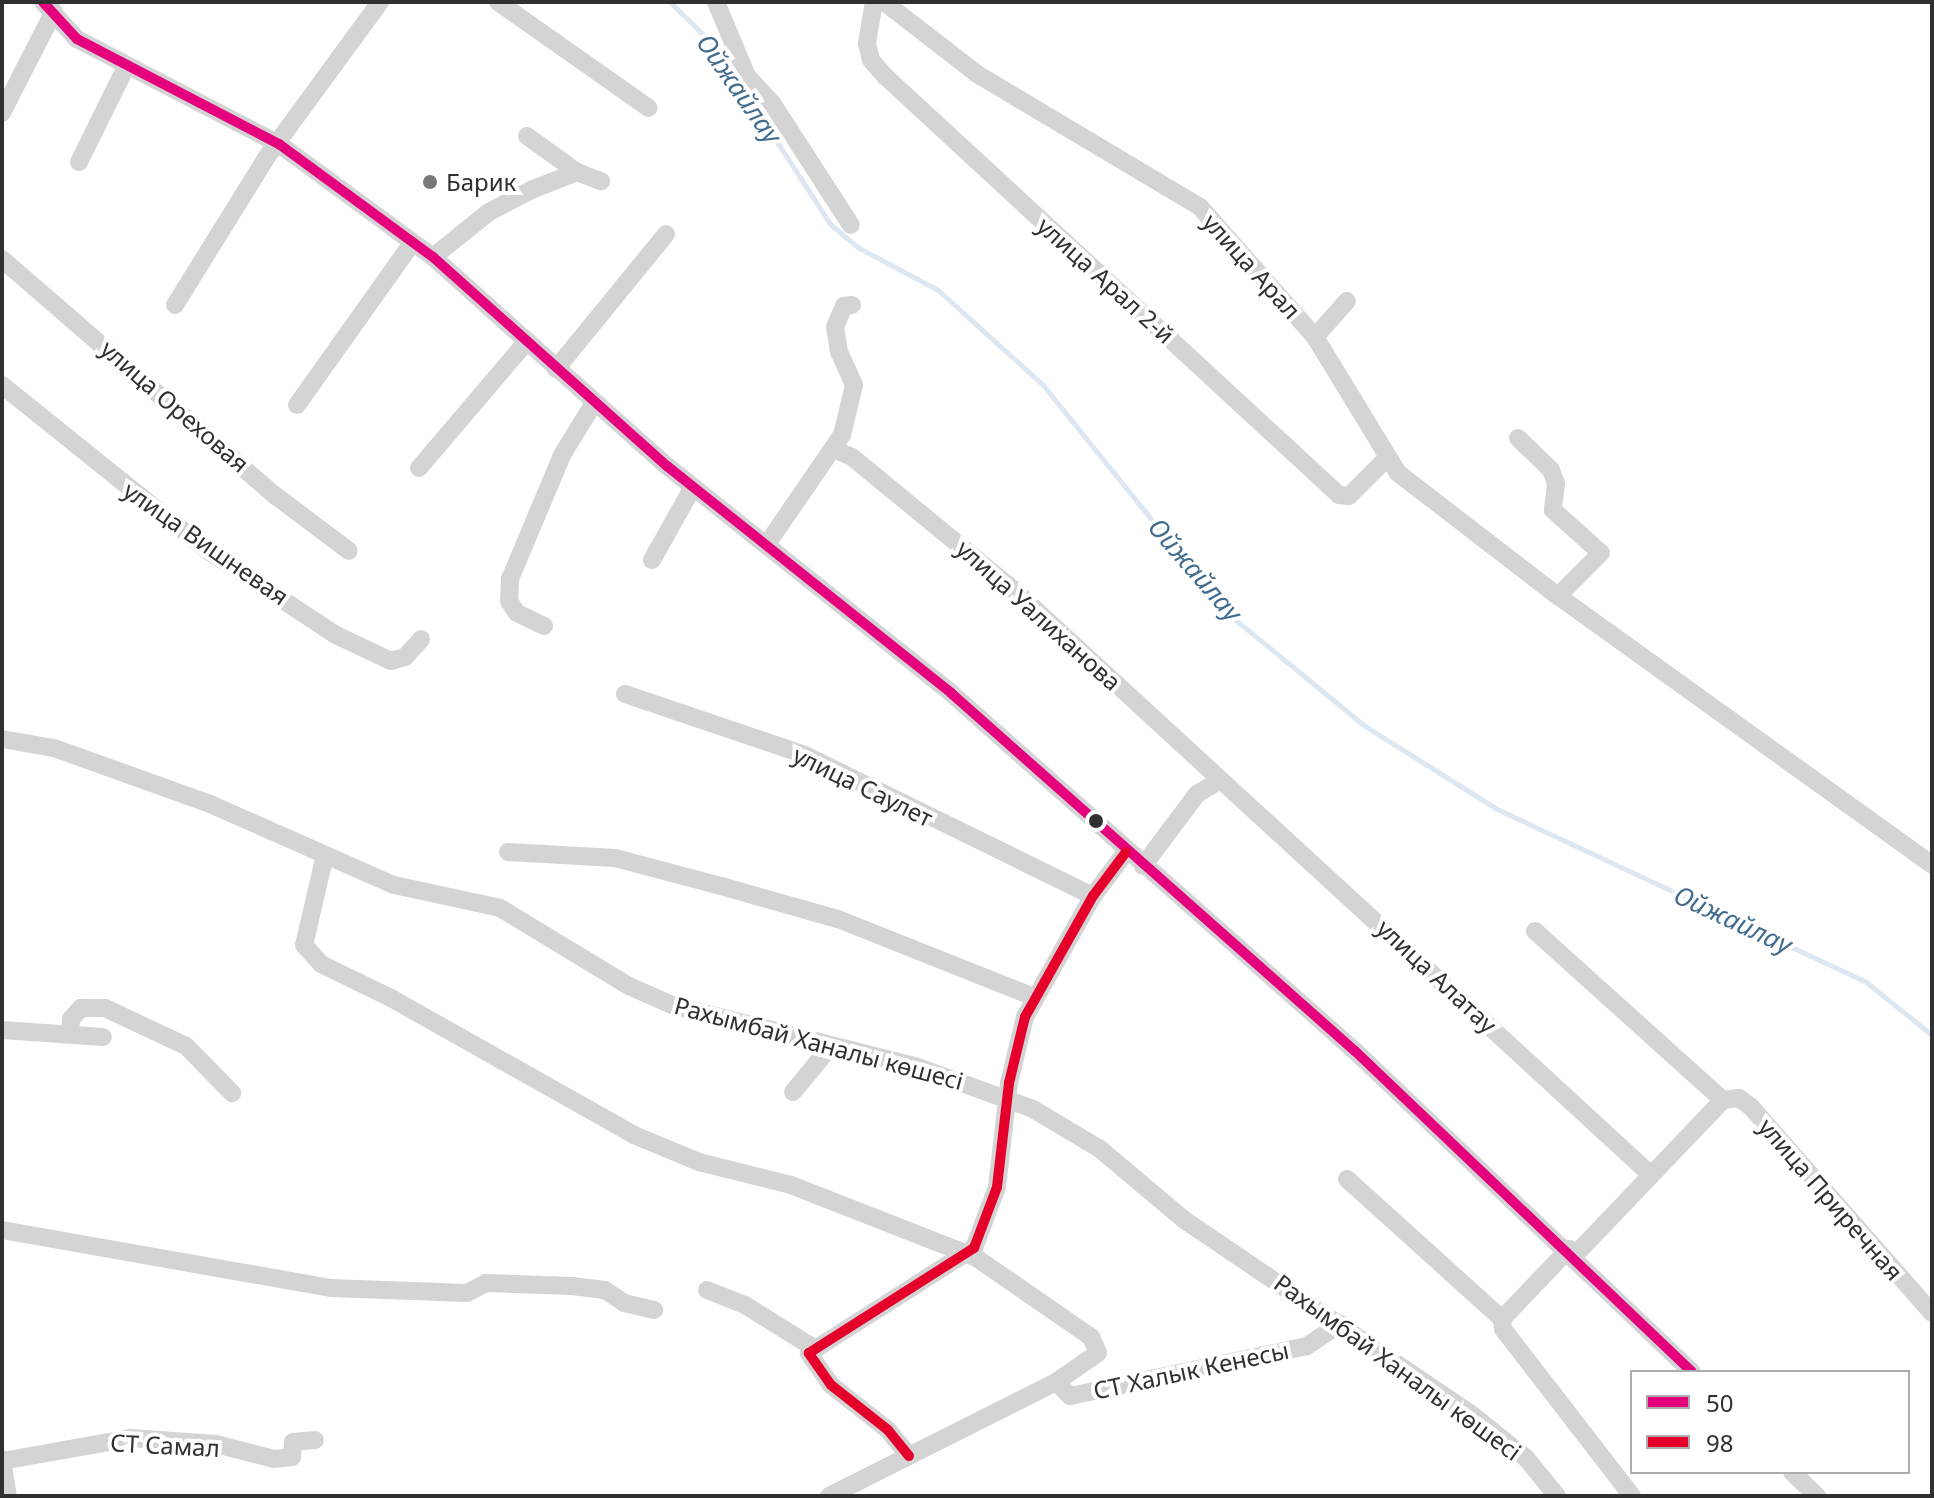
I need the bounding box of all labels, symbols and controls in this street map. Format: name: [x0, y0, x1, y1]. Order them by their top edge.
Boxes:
water label: Ойжайлау: [690, 28, 788, 150]
place label: Барик: [446, 168, 516, 196]
marker: Барик: [421, 173, 439, 191]
street label: улица Арал: [1197, 207, 1307, 325]
street label: улица Арал 2-й: [1032, 211, 1180, 349]
street label: улица Ореховая: [95, 334, 255, 478]
street label: улица Вишневая: [118, 475, 294, 611]
water label: Ойжайлау: [1142, 512, 1248, 628]
street label: улица Уалиханова: [951, 534, 1127, 696]
street label: улица Саулет: [788, 740, 938, 832]
unlabelled marker: [1088, 813, 1104, 829]
water label: Ойжайлау: [1669, 879, 1797, 961]
street label: улица Алатау: [1371, 913, 1503, 1039]
street label: Рахымбай Ханалы көшесі: [671, 991, 967, 1095]
street label: улица Приречная: [1753, 1112, 1909, 1286]
street label: Рахымбай Ханалы көшесі: [1269, 1268, 1527, 1466]
street label: СТ Халык Кенесы: [1091, 1335, 1291, 1405]
legend: [1630, 1370, 1910, 1474]
text: 50: [1706, 1386, 1733, 1419]
text: 98: [1706, 1426, 1733, 1459]
street label: СТ Самал: [110, 1428, 220, 1462]

